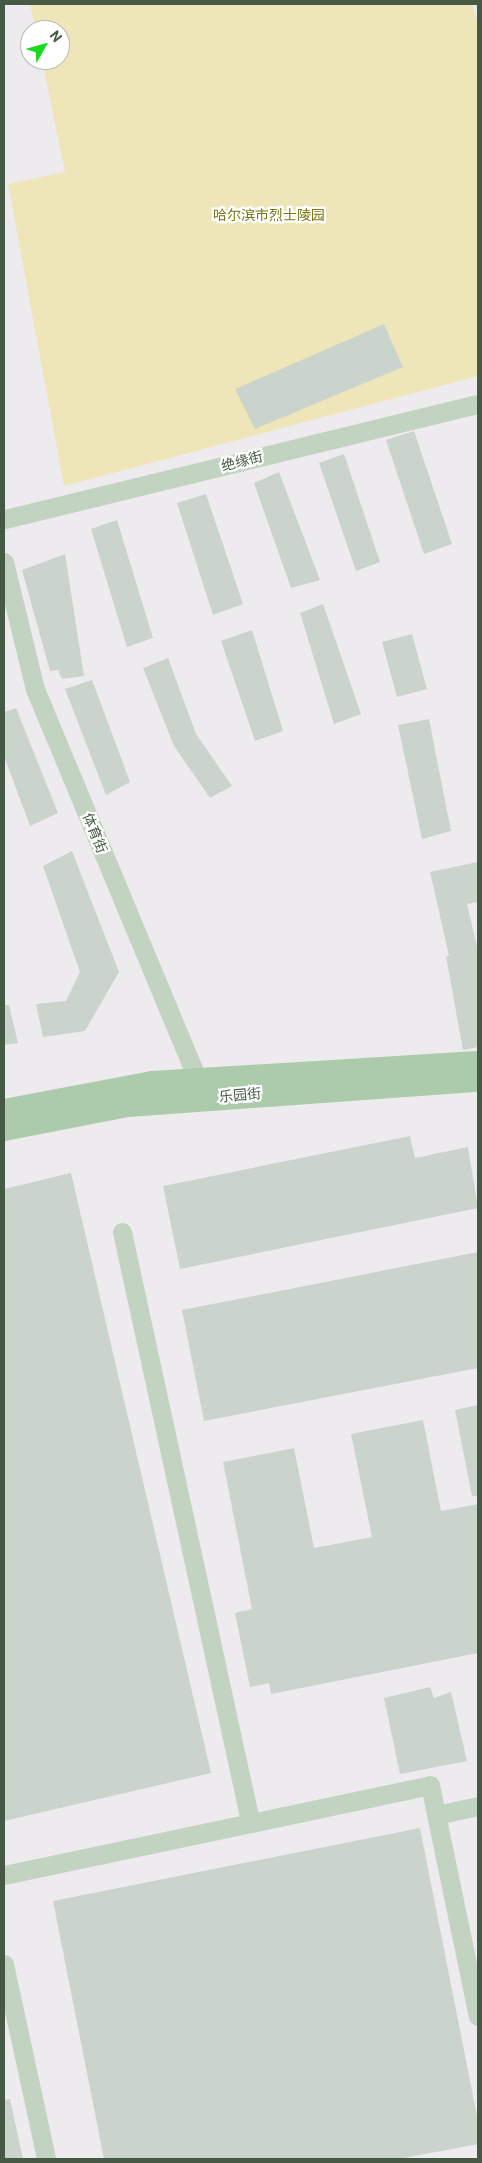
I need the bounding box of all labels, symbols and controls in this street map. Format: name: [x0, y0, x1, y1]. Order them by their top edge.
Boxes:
north arrow: [20, 20, 70, 70]
text: N: [47, 28, 65, 45]
park label: 哈尔滨市烈士陵园: [213, 207, 325, 223]
street label: 绝缘街: [220, 448, 264, 474]
street label: 体育街: [79, 810, 111, 856]
street label: 乐园街: [218, 1085, 262, 1105]

